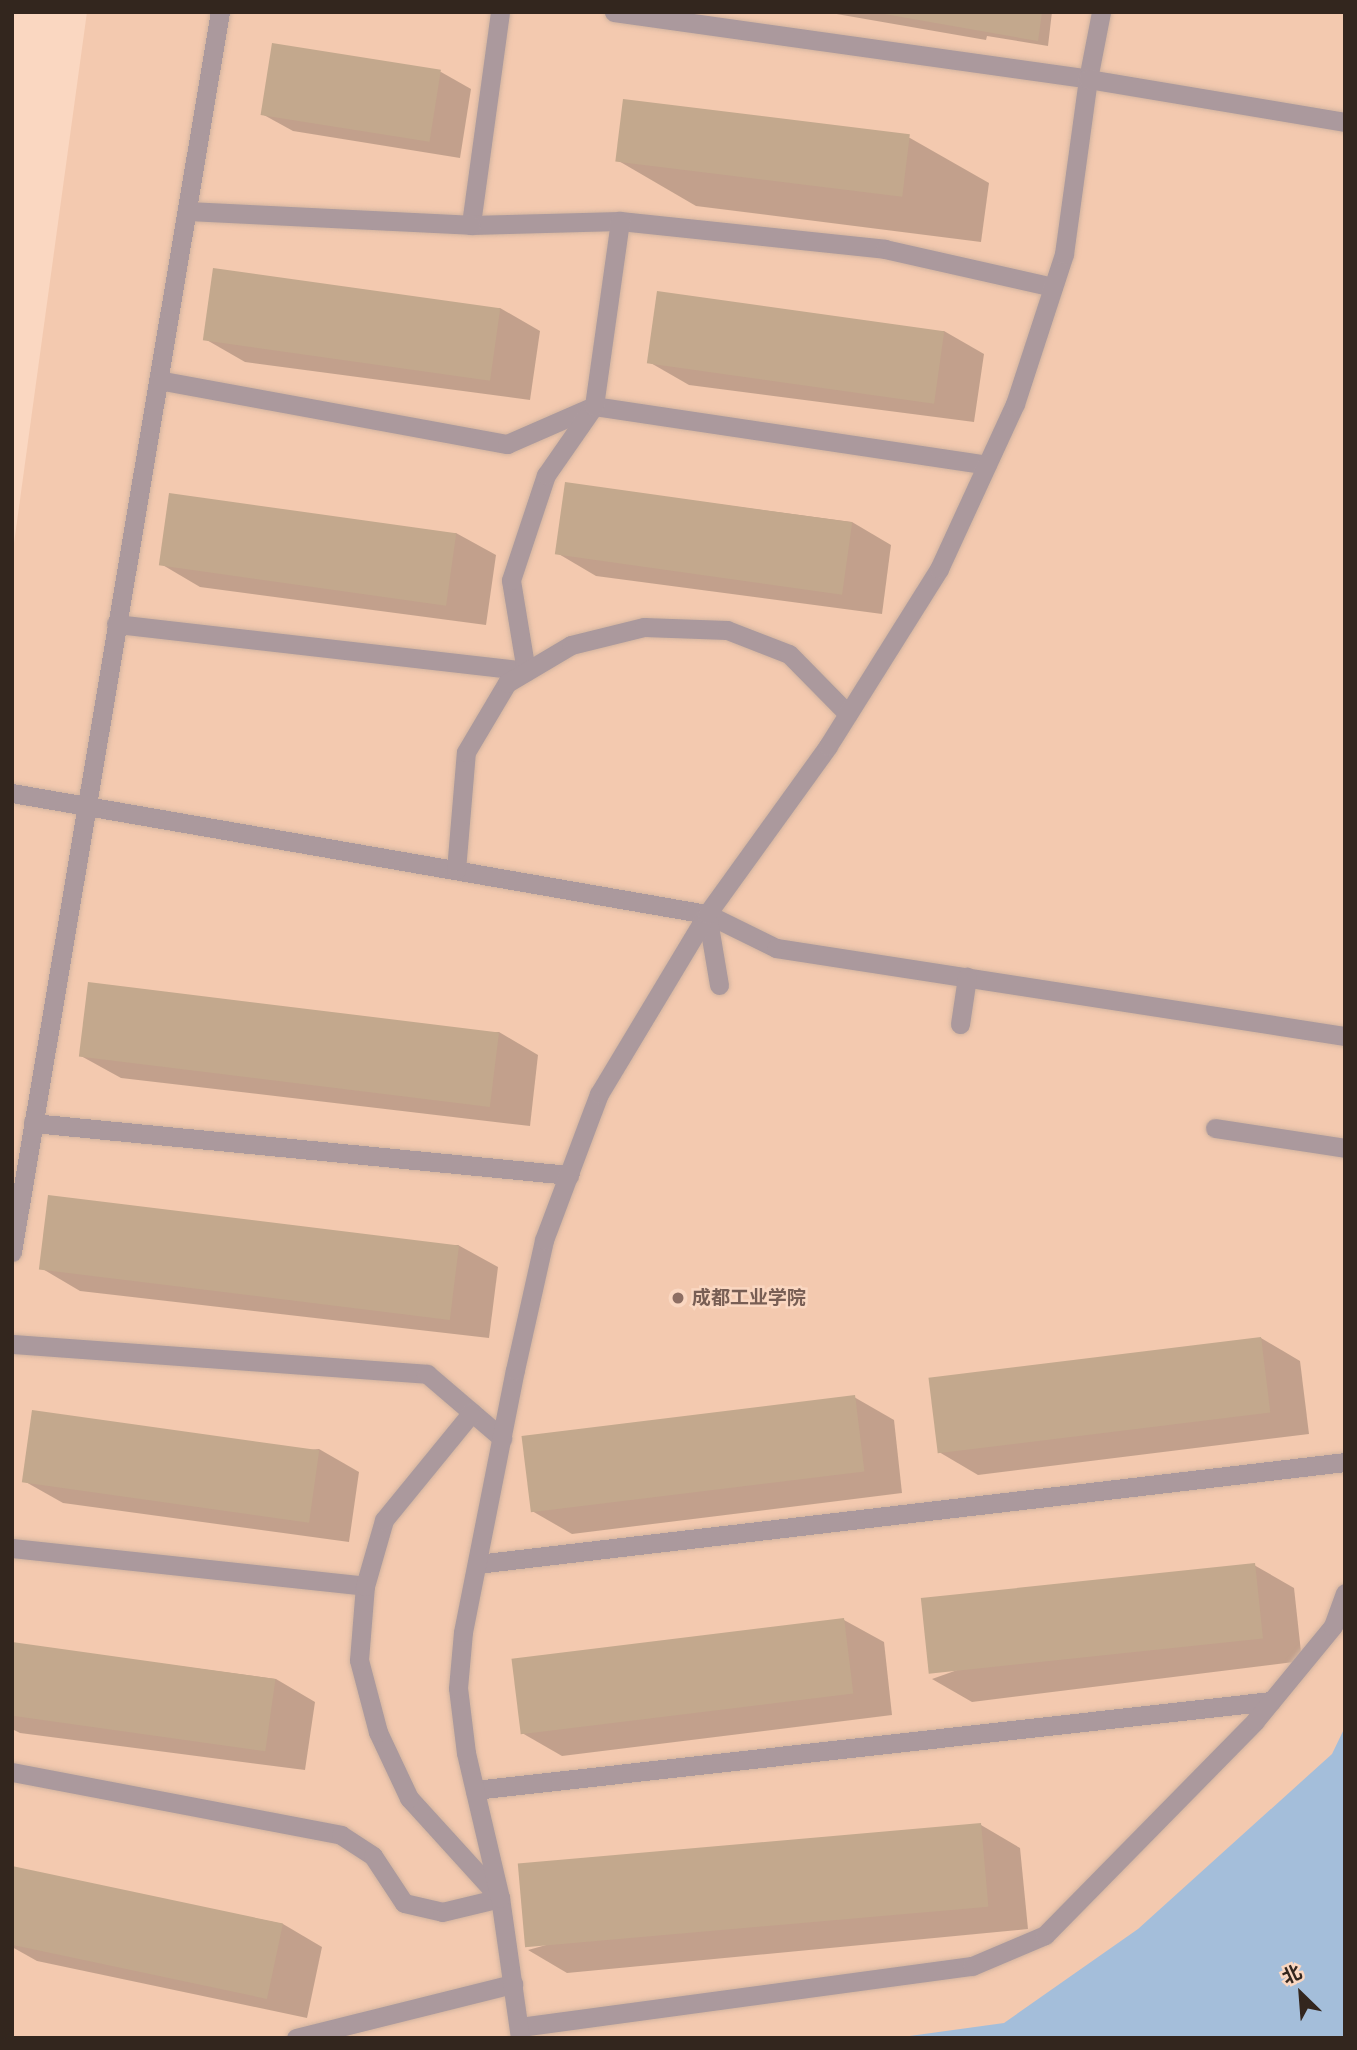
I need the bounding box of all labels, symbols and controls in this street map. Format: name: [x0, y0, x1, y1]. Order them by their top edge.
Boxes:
place label: 成都工业学院: [692, 1287, 806, 1309]
marker: 成都工业学院: [670, 1290, 686, 1306]
north arrow: [1266, 1959, 1336, 2029]
text: 北: [1279, 1961, 1305, 1988]

